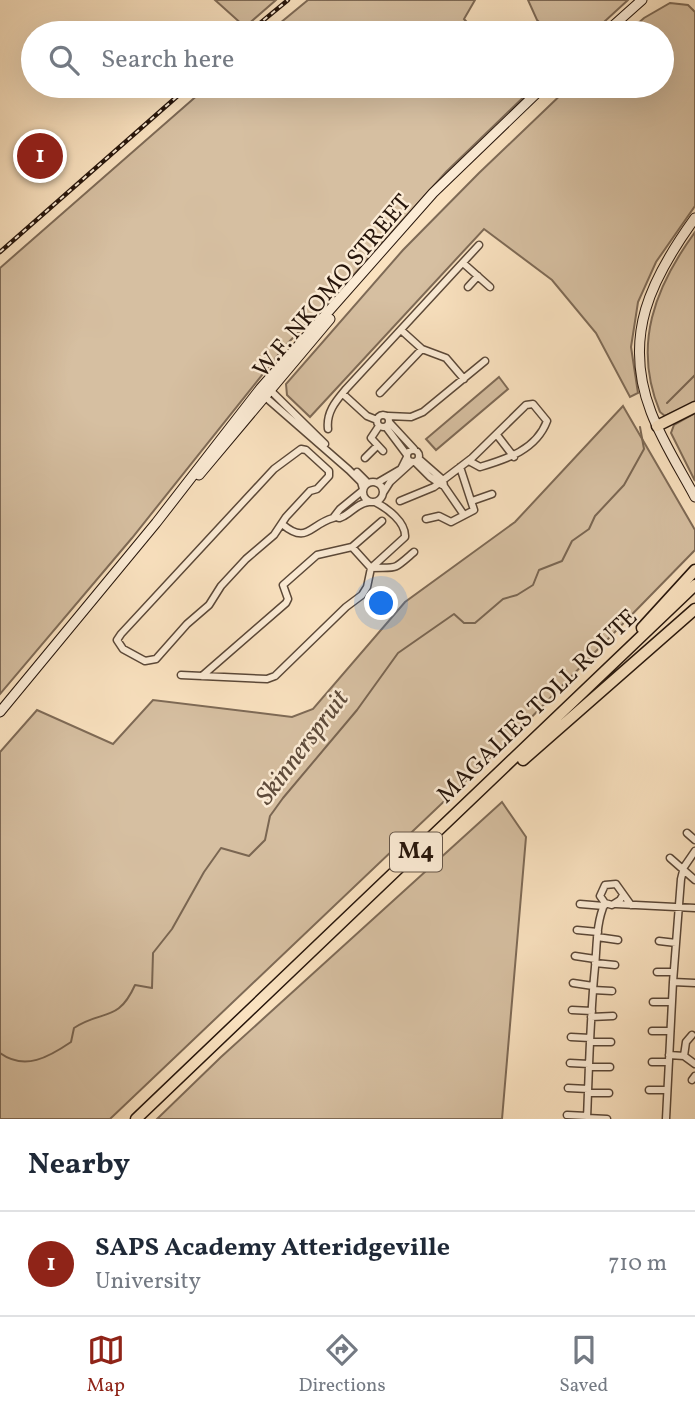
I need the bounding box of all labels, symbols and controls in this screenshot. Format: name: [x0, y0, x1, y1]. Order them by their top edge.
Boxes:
search box: [21, 21, 674, 98]
icon: search: [45, 41, 83, 79]
text: Search here: [101, 42, 234, 78]
pin: 1: [17, 130, 63, 182]
street label: W.F. NKOMO STREET: [246, 188, 420, 386]
your location: [364, 586, 398, 620]
street label: MAGALIES TOLL ROUTE: [430, 602, 646, 812]
water label: Skinnerspruit: [248, 683, 359, 813]
road number: M4: [390, 832, 442, 872]
text: Nearby: [28, 1144, 130, 1186]
text: SAPS Academy Atteridgeville: [95, 1230, 450, 1266]
text: 1: [46, 1248, 56, 1280]
text: 710 m: [608, 1248, 667, 1280]
text: University: [95, 1266, 201, 1298]
tab: Map: [87, 1331, 125, 1399]
tab: Directions: [299, 1331, 386, 1399]
tab: Saved: [559, 1331, 608, 1399]

